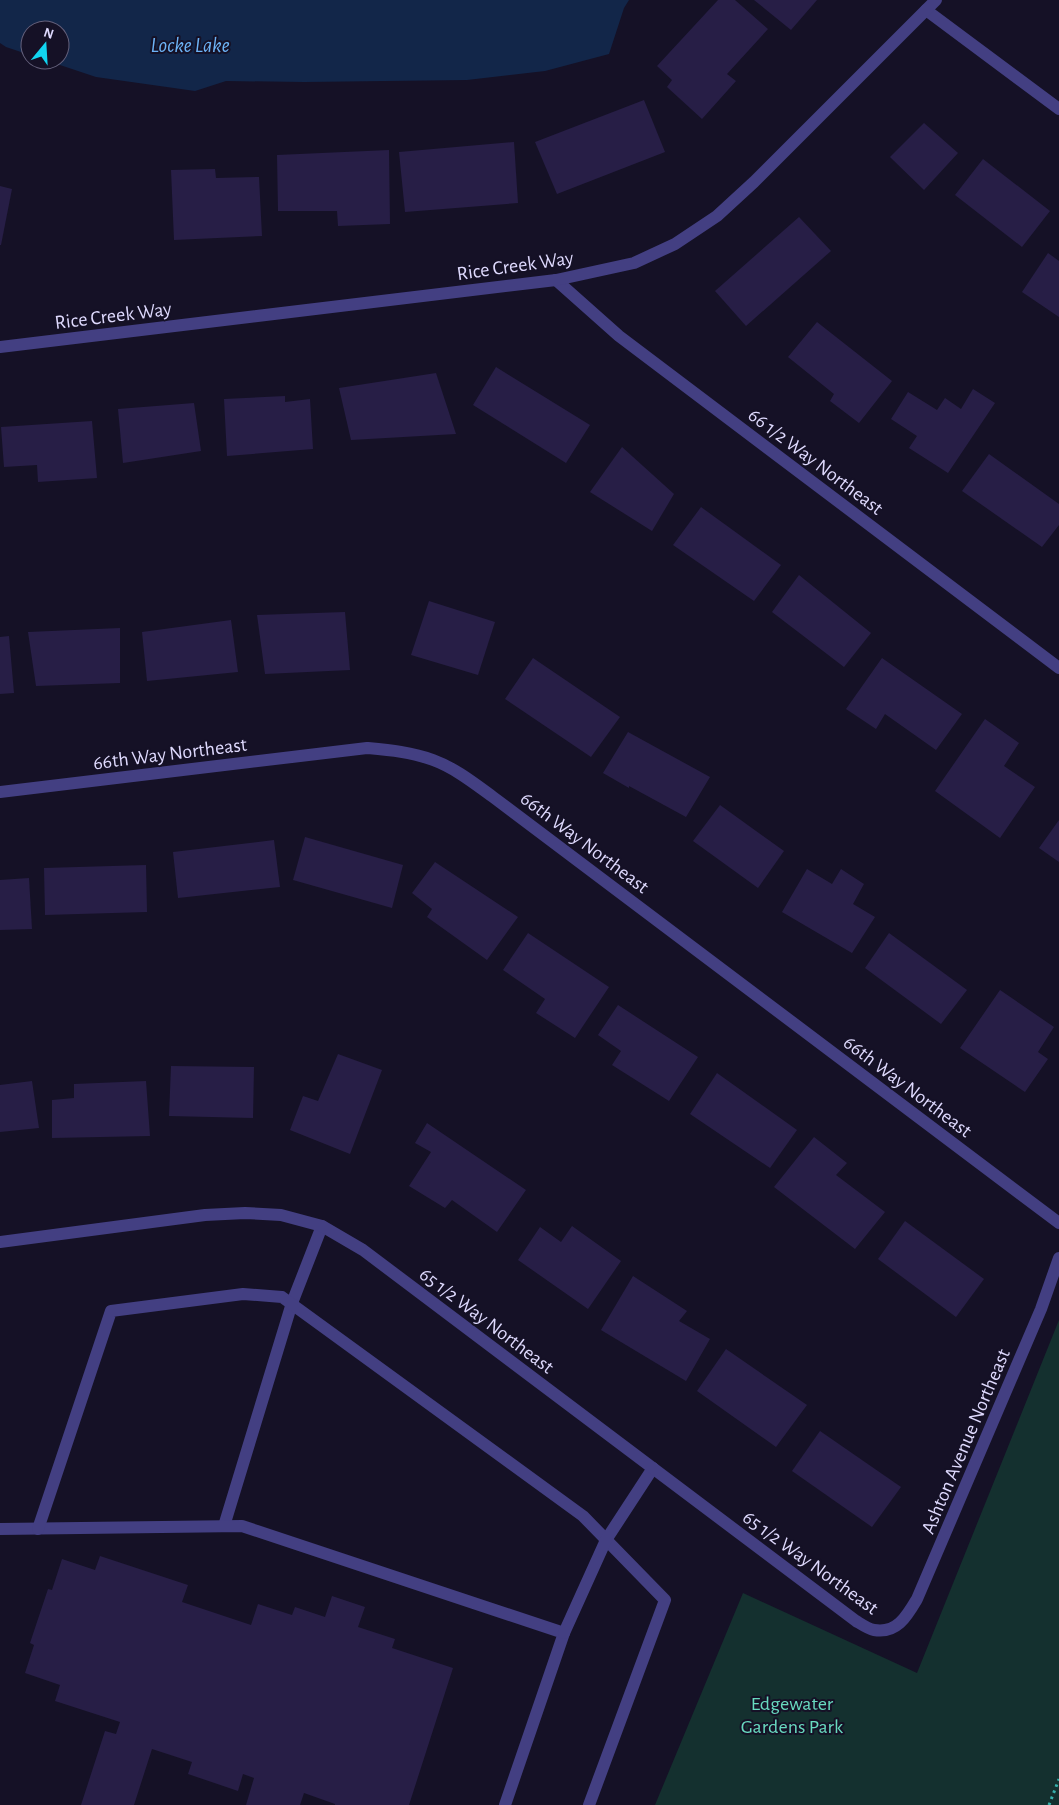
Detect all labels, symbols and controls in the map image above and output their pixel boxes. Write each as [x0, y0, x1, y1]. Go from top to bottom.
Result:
north arrow [20, 20, 70, 70]
text: N [42, 25, 56, 42]
water label: Locke Lake [150, 35, 230, 56]
street label: Rice Creek Way [455, 248, 575, 284]
street label: Rice Creek Way [53, 299, 173, 333]
street label: 66 1/2 Way Northeast [744, 405, 887, 519]
street label: 66th Way Northeast [92, 735, 249, 773]
street label: 66th Way Northeast [517, 788, 653, 898]
street label: 66th Way Northeast [840, 1032, 976, 1142]
street label: 65 1/2 Way Northeast [416, 1264, 558, 1378]
street label: Ashton Avenue Northeast [918, 1345, 1014, 1537]
street label: 65 1/2 Way Northeast [739, 1507, 882, 1619]
park label: Edgewater Gardens Park [741, 1694, 843, 1737]

